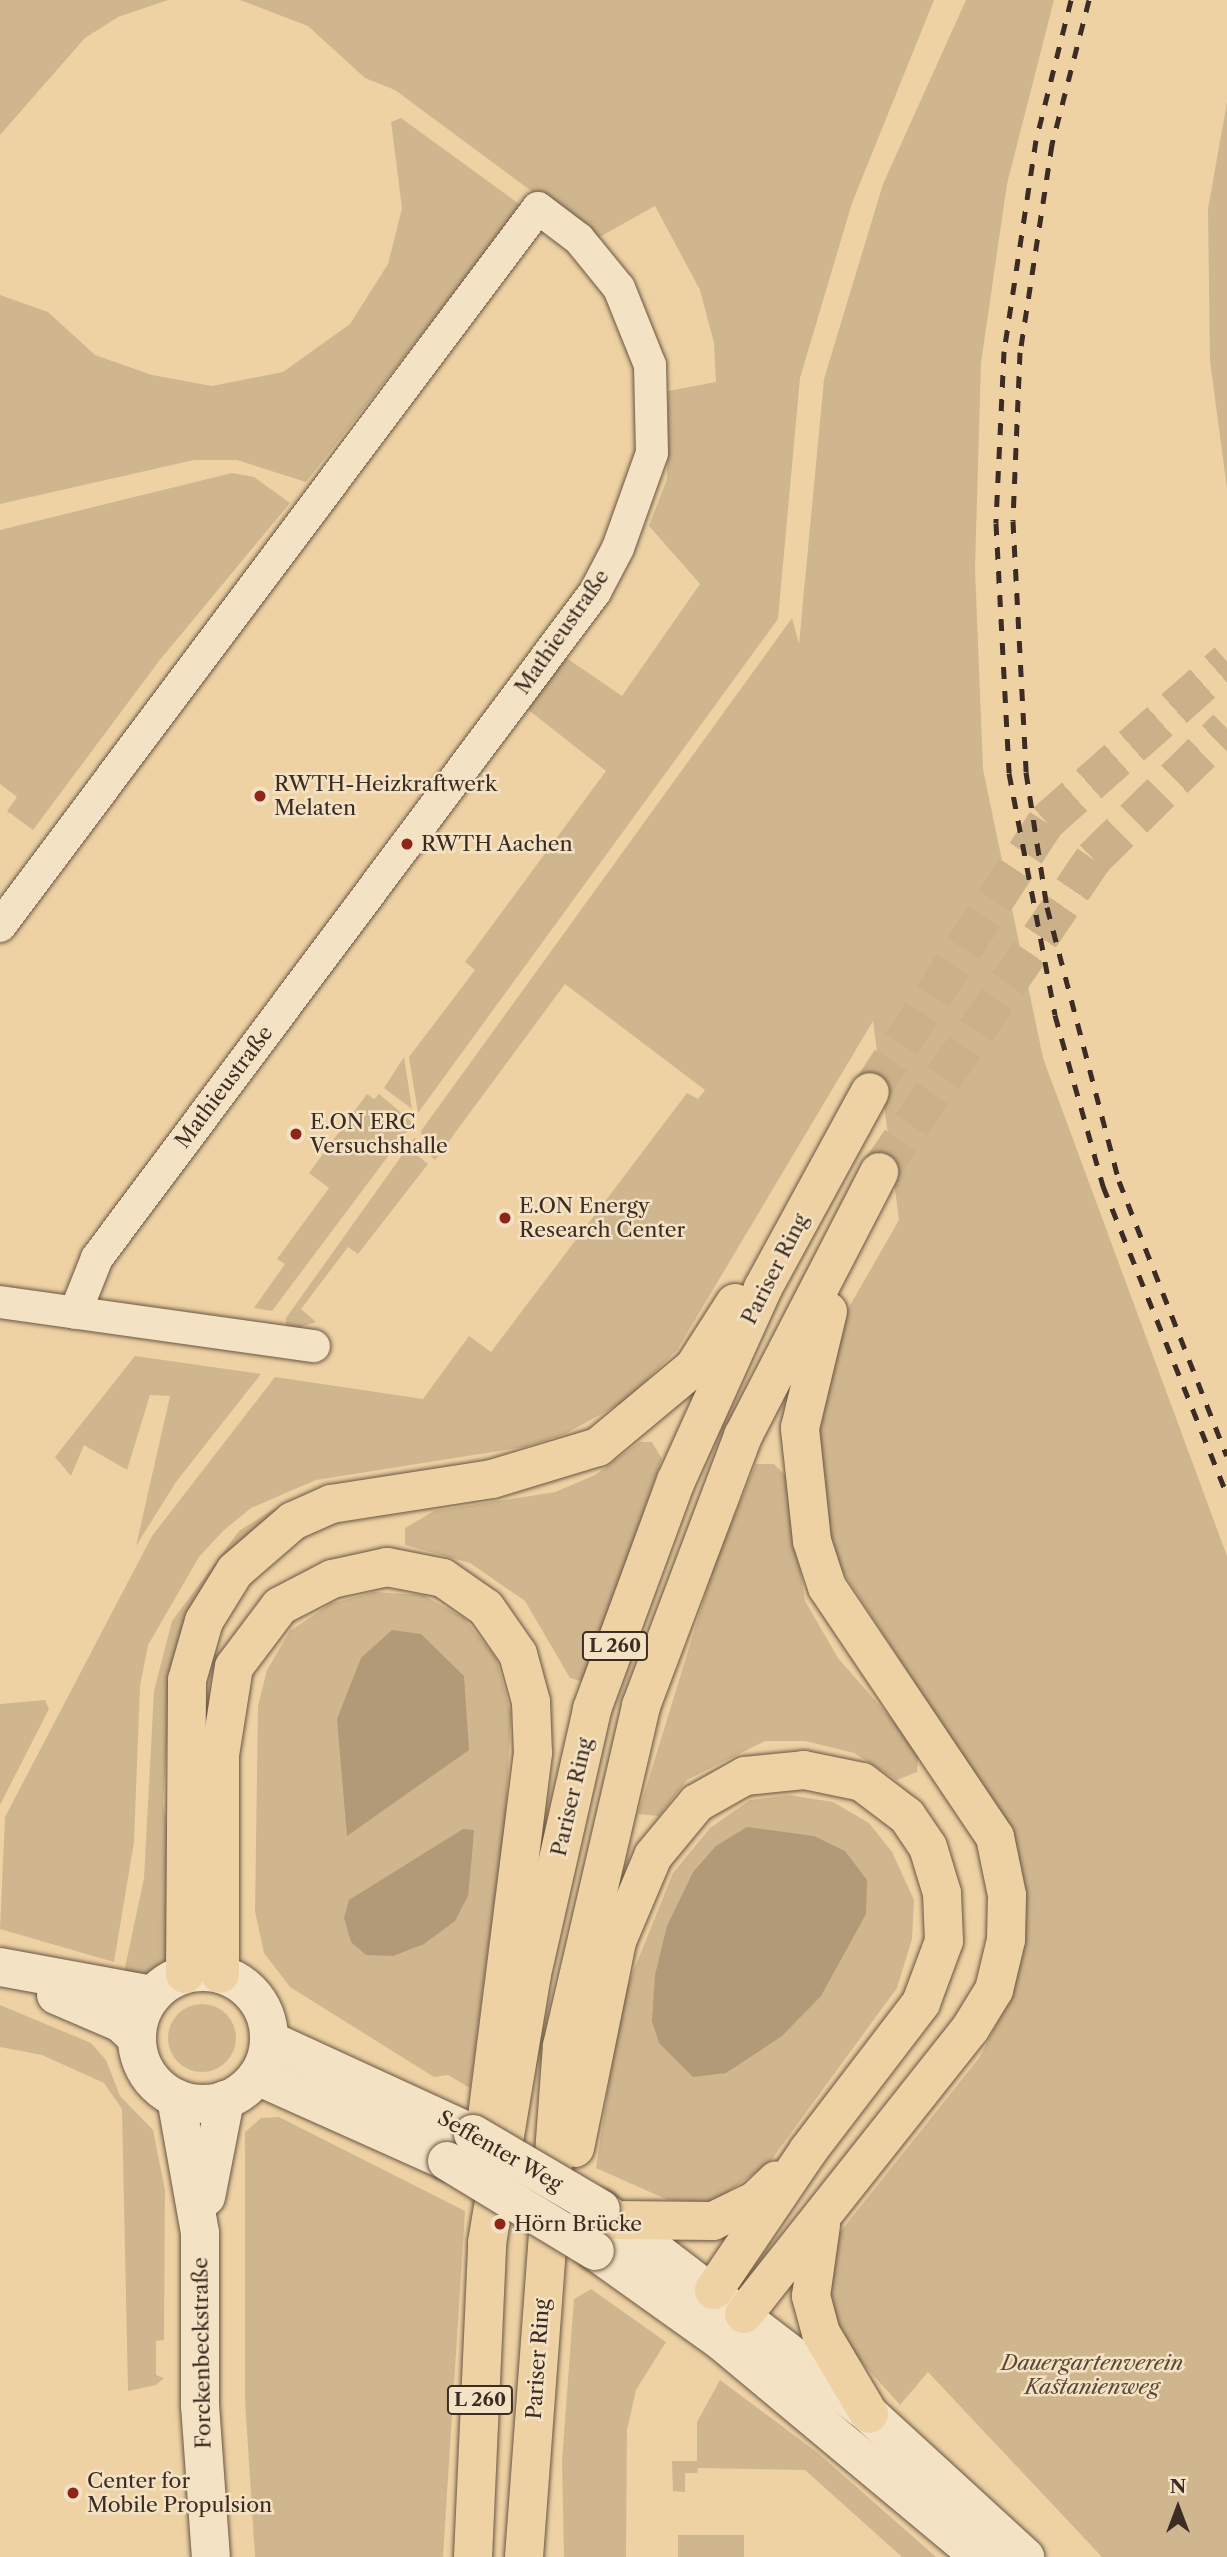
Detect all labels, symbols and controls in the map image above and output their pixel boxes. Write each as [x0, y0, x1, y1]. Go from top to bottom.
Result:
street label: Mathieustraße [510, 565, 614, 699]
place label: RWTH-Heizkraftwerk Melaten [274, 771, 497, 821]
marker: RWTH-Heizkraftwerk Melaten [252, 788, 268, 804]
place label: RWTH Aachen [421, 831, 574, 857]
marker: RWTH Aachen [399, 836, 415, 852]
street label: Mathieustraße [170, 1021, 278, 1153]
place label: E.ON ERC Versuchshalle [310, 1109, 448, 1159]
marker: E.ON ERC Versuchshalle [288, 1126, 304, 1142]
place label: E.ON Energy Research Center [519, 1193, 685, 1243]
street label: Pariser Ring [736, 1209, 814, 1329]
marker: E.ON Energy Research Center [497, 1210, 513, 1226]
road number: L 260 [580, 1630, 650, 1662]
street label: Pariser Ring [546, 1735, 598, 1859]
street label: Seffenter Weg [433, 2105, 567, 2197]
place label: Hörn Brücke [514, 2211, 642, 2237]
marker: Hörn Brücke [492, 2216, 508, 2232]
street label: Forckenbeckstraße [188, 2257, 216, 2449]
street label: Pariser Ring [521, 2298, 555, 2420]
park label: Dauergartenverein Kastanienweg [1001, 2350, 1183, 2400]
road number: L 260 [445, 2384, 515, 2416]
place label: Center for Mobile Propulsion [87, 2468, 272, 2518]
north arrow [1143, 2473, 1213, 2543]
text: N [1170, 2475, 1186, 2498]
marker: Center for Mobile Propulsion [65, 2485, 81, 2501]

